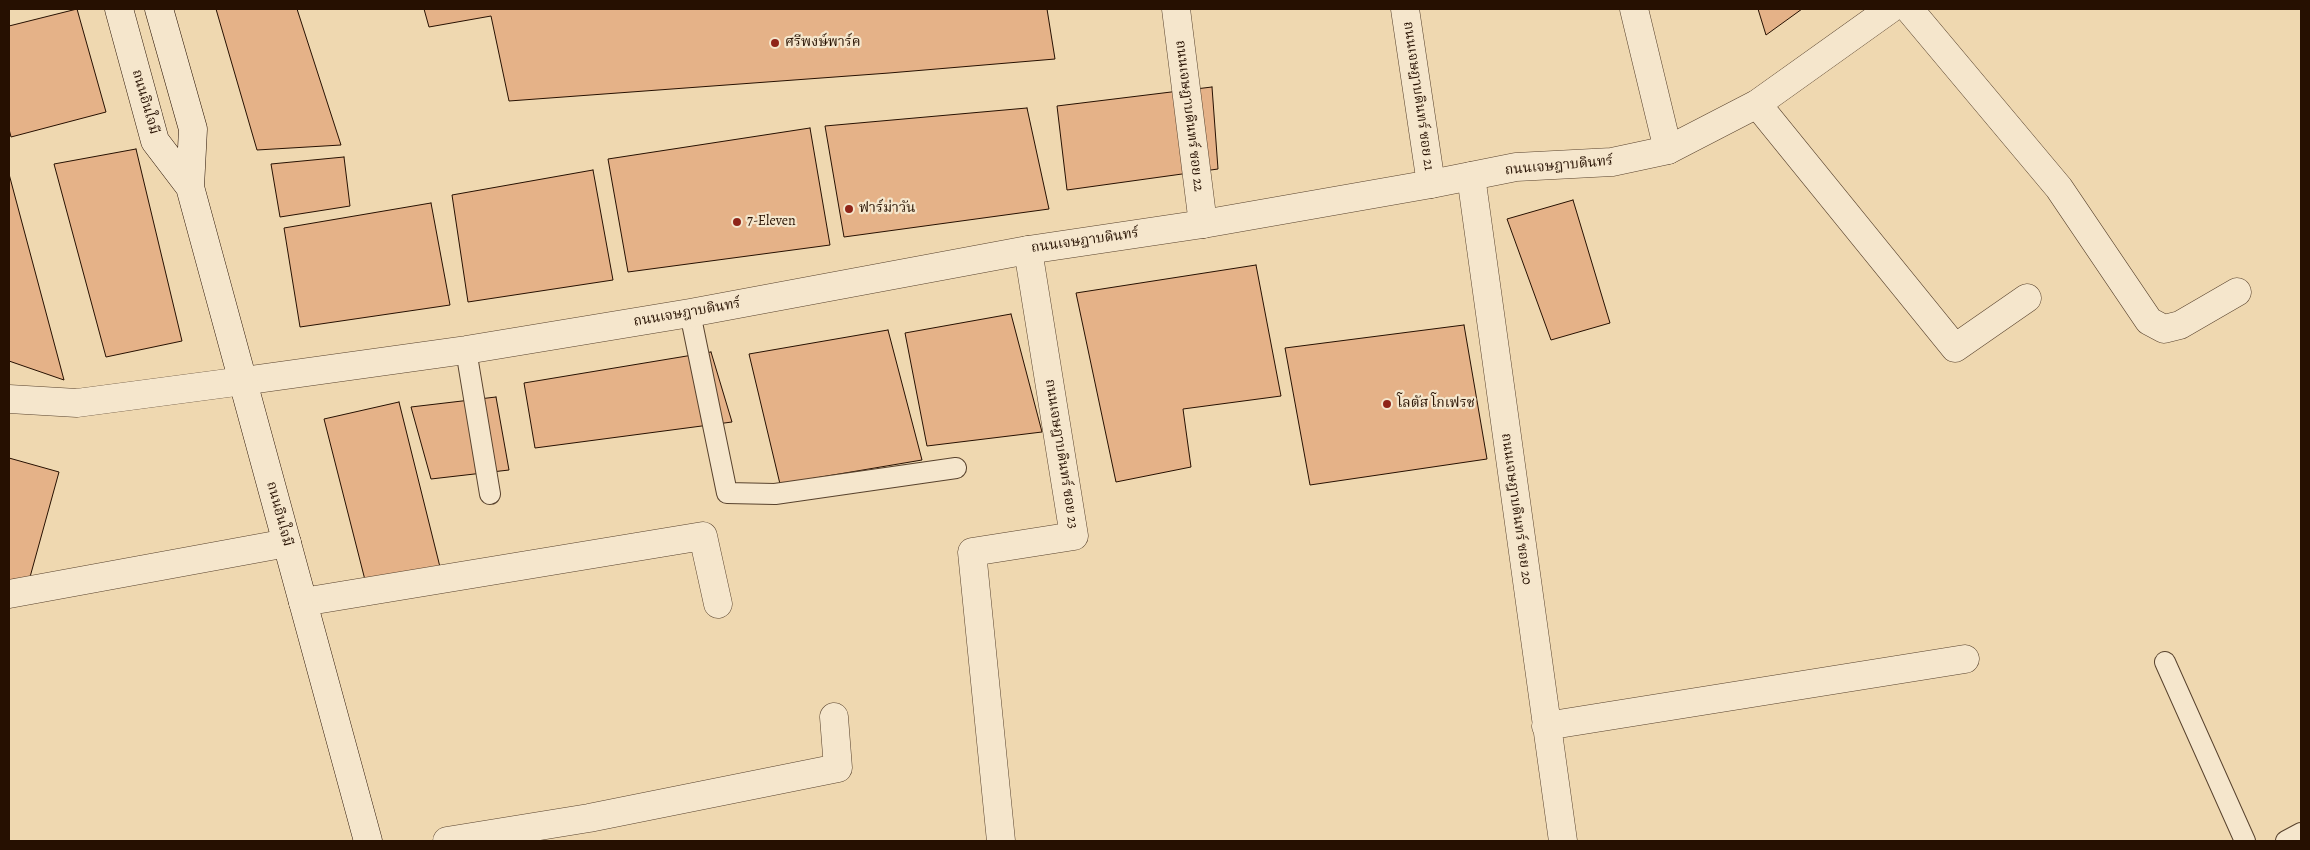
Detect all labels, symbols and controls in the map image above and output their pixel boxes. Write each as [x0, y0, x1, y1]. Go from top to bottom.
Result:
street label: ถนนเจษฎาบดินทร์ ซอย 21 [1399, 20, 1437, 172]
place label: ศรีพงษ์พาร์ค [785, 35, 861, 51]
marker: ศรีพงษ์พาร์ค [769, 37, 781, 49]
street label: ถนนเจษฎาบดินทร์ ซอย 22 [1171, 39, 1207, 193]
street label: ถนนอินใจมี [128, 68, 162, 136]
street label: ถนนเจษฎาบดินทร์ [1504, 153, 1614, 179]
place label: ฟาร์ม่าวัน [859, 201, 915, 217]
marker: ฟาร์ม่าวัน [843, 203, 855, 215]
place label: 7-Eleven [747, 214, 796, 230]
marker: 7-Eleven [731, 216, 743, 228]
street label: ถนนเจษฎาบดินทร์ [1030, 225, 1140, 257]
street label: ถนนเจษฎาบดินทร์ [632, 295, 742, 331]
street label: ถนนเจษฎาบดินทร์ ซอย 23 [1041, 378, 1081, 530]
place label: โลตัส โกเฟรช [1397, 396, 1475, 412]
marker: โลตัส โกเฟรช [1381, 398, 1393, 410]
street label: ถนนเจษฎาบดินทร์ ซอย 20 [1497, 432, 1535, 586]
street label: ถนนอินใจมี [262, 480, 296, 548]

